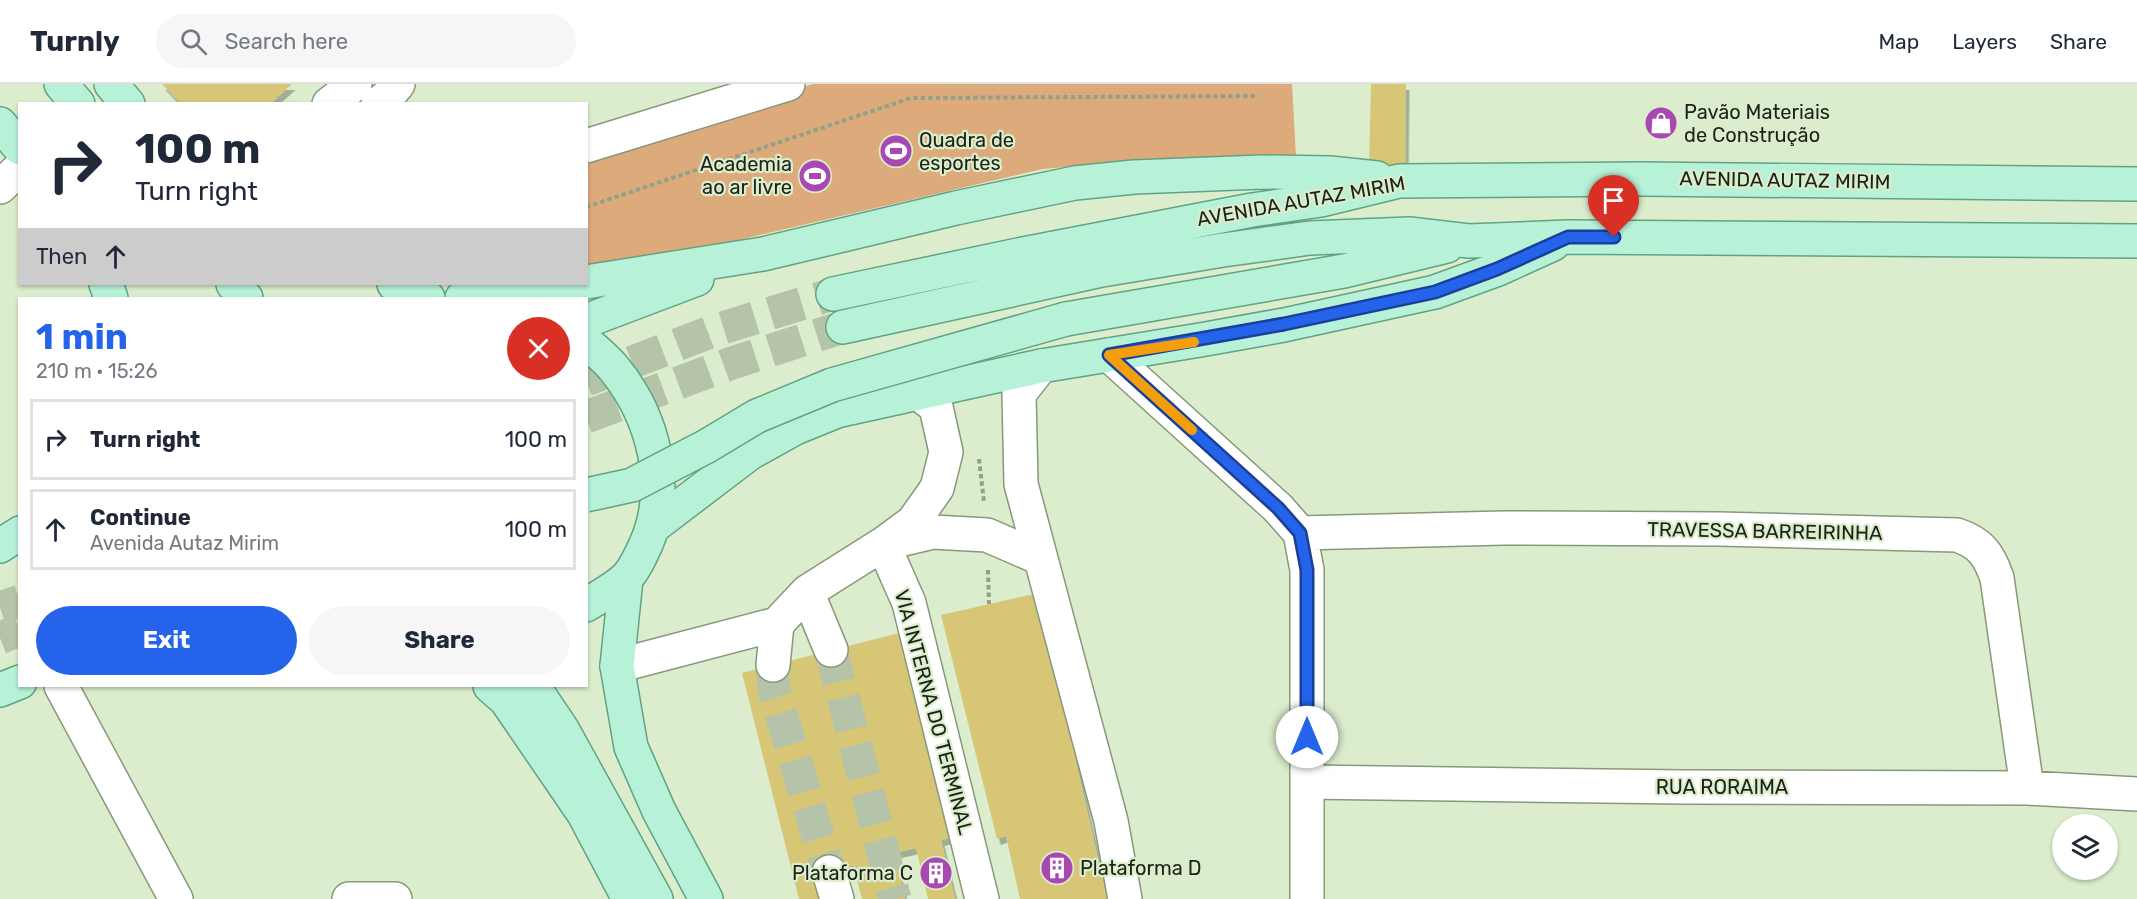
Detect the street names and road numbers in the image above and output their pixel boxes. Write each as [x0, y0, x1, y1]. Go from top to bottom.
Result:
street label: AVENIDA AUTAZ MIRIM [1679, 166, 1891, 194]
street label: AVENIDA AUTAZ MIRIM [1195, 171, 1407, 231]
street label: TRAVESSA BARREIRINHA [1647, 517, 1883, 545]
street label: VIA INTERNA DO TERMINAL [890, 587, 978, 837]
street label: RUA RORAIMA [1656, 775, 1788, 799]

